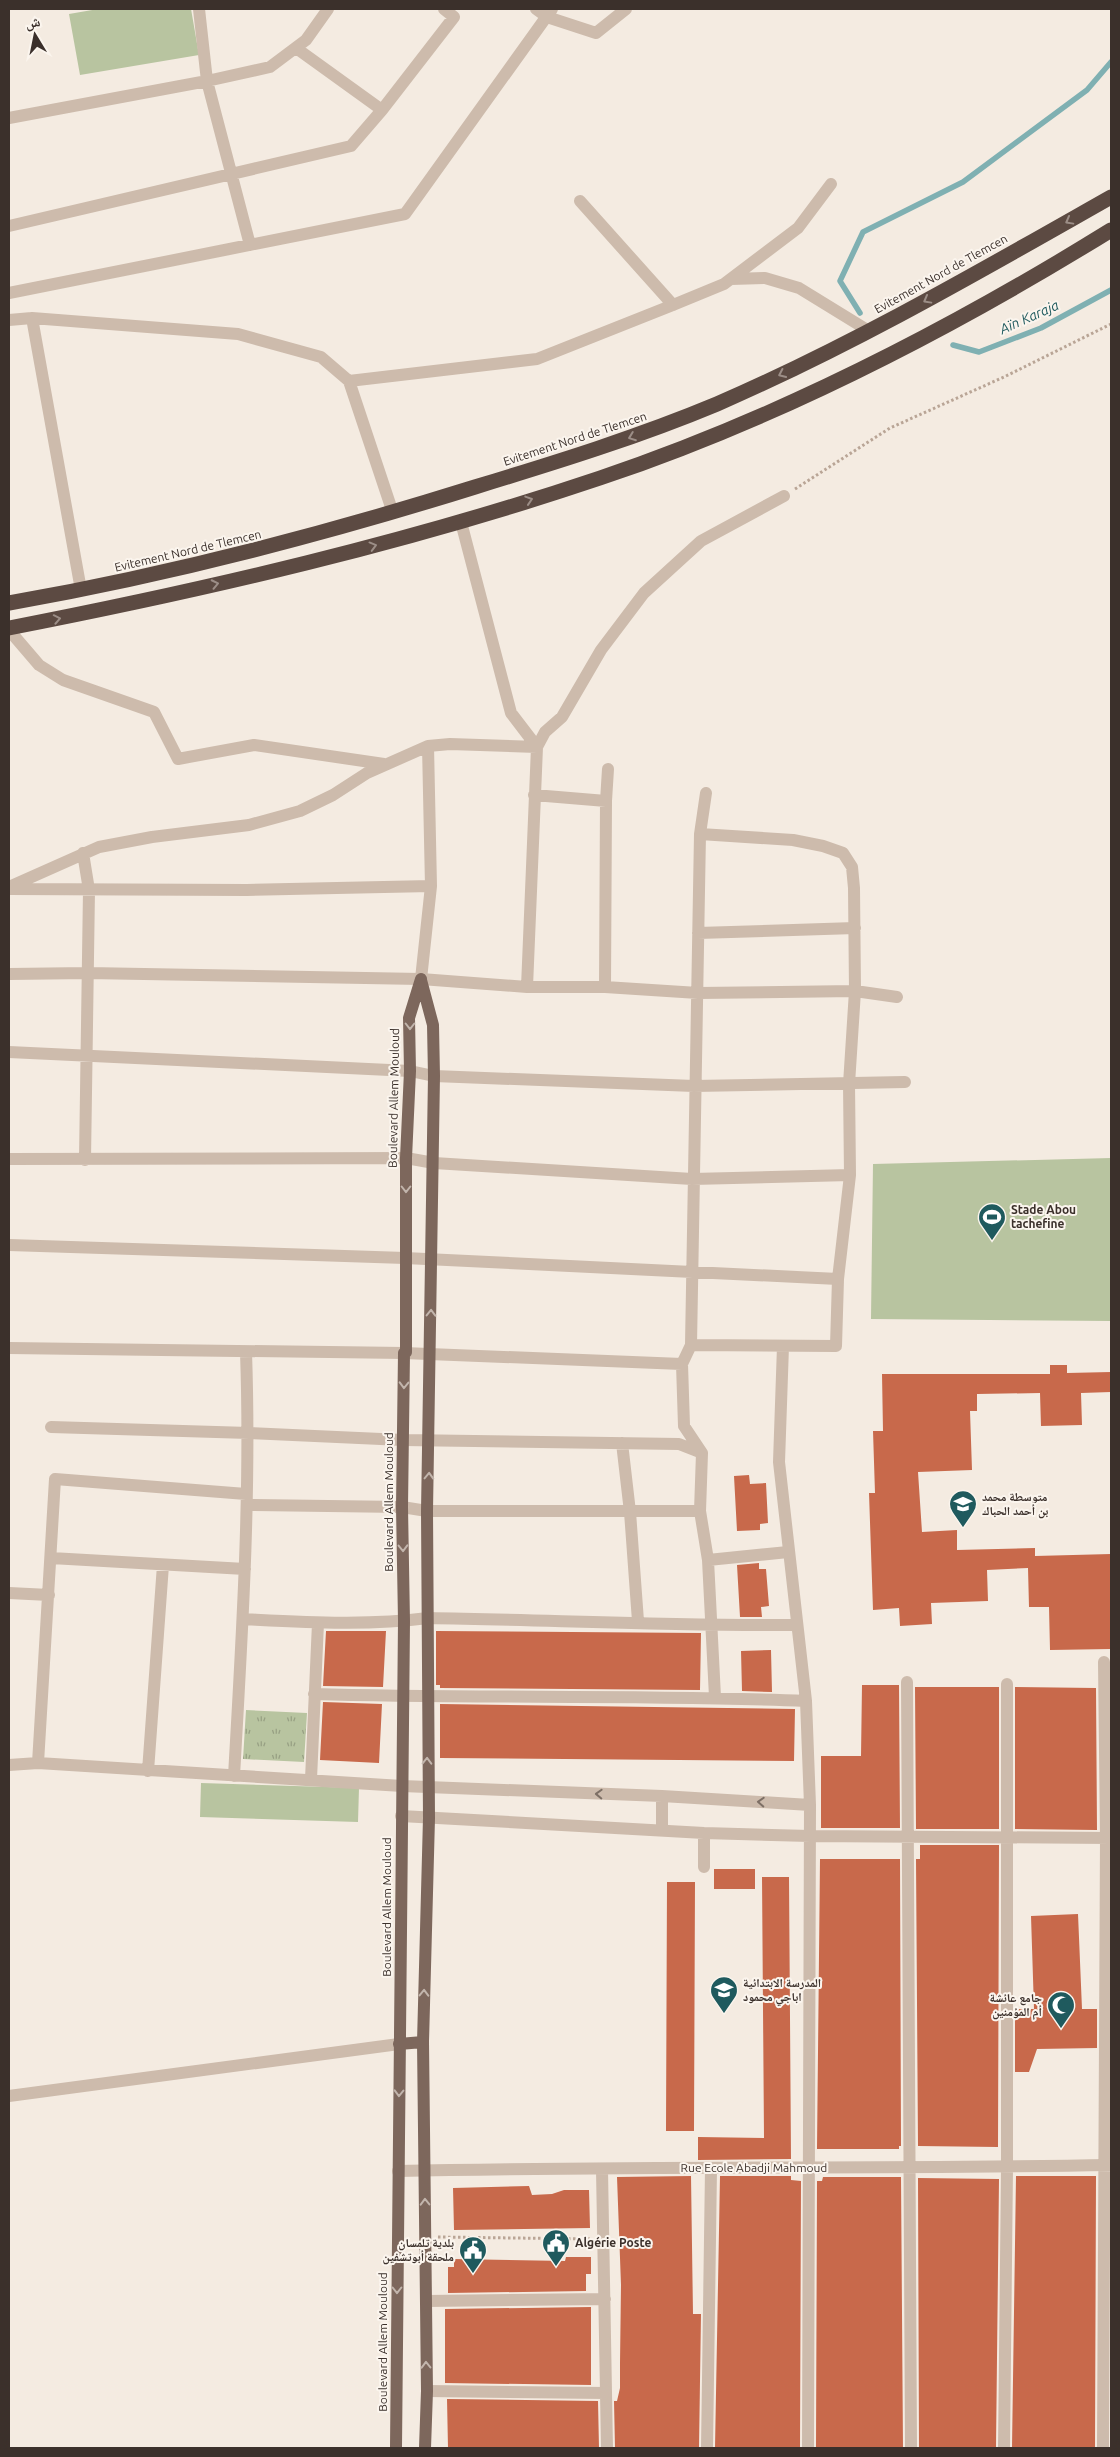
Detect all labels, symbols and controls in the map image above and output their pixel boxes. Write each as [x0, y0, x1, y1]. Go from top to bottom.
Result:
north arrow [10, 10, 60, 60]
text: ش [24, 13, 42, 32]
one-way arrow [1065, 215, 1074, 225]
street label: Evitement Nord de Tlemcen [872, 231, 1010, 316]
one-way arrow [923, 294, 932, 304]
water label: Aïn Karaja [996, 297, 1061, 338]
one-way arrow [778, 367, 787, 378]
street label: Evitement Nord de Tlemcen [501, 409, 648, 468]
one-way arrow [629, 431, 637, 441]
one-way arrow [525, 496, 533, 506]
street label: Evitement Nord de Tlemcen [113, 527, 262, 574]
one-way arrow [369, 542, 377, 552]
one-way arrow [211, 580, 220, 590]
one-way arrow [52, 614, 61, 624]
one-way arrow [405, 1023, 415, 1031]
street label: Boulevard Allem Mouloud [386, 1028, 401, 1168]
one-way arrow [401, 1185, 411, 1193]
sports icon: Stade Abou tachefine [977, 1202, 1007, 1241]
place label: Stade Abou tachefine [1011, 1203, 1076, 1230]
one-way arrow [426, 1309, 436, 1317]
one-way arrow [399, 1382, 409, 1389]
street label: Boulevard Allem Mouloud [382, 1432, 395, 1572]
one-way arrow [423, 1472, 434, 1480]
school or university icon: متوسطة محمد بن أحمد الحباك [948, 1489, 978, 1528]
place label: متوسطة محمد بن أحمد الحباك [982, 1490, 1048, 1519]
one-way arrow [398, 1544, 408, 1552]
one-way arrow [422, 1757, 432, 1764]
one-way arrow [594, 1789, 602, 1799]
one-way arrow [757, 1797, 765, 1808]
street label: Boulevard Allem Mouloud [380, 1837, 393, 1977]
school or university icon: المدرسة الابتدائية اباجي محمود [709, 1975, 739, 2014]
place label: المدرسة الابتدائية اباجي محمود [743, 1976, 821, 2007]
one-way arrow [419, 1989, 430, 1997]
mosque icon: جامع عائشة أم المؤمنين [1046, 1990, 1076, 2029]
place label: جامع عائشة أم المؤمنين [990, 1991, 1042, 2020]
one-way arrow [394, 2089, 404, 2097]
street label: Rue Ecole Abadji Mahmoud [681, 2161, 827, 2174]
one-way arrow [419, 2198, 430, 2206]
public building icon: Algérie Poste [541, 2228, 571, 2267]
public building icon: بلدية تلمسان ملحقة أبوتشفين [458, 2235, 488, 2274]
place label: بلدية تلمسان ملحقة أبوتشفين [383, 2236, 454, 2265]
place label: Algérie Poste [575, 2236, 651, 2249]
street label: Boulevard Allem Mouloud [376, 2272, 389, 2412]
one-way arrow [392, 2286, 402, 2294]
one-way arrow [421, 2360, 431, 2368]

